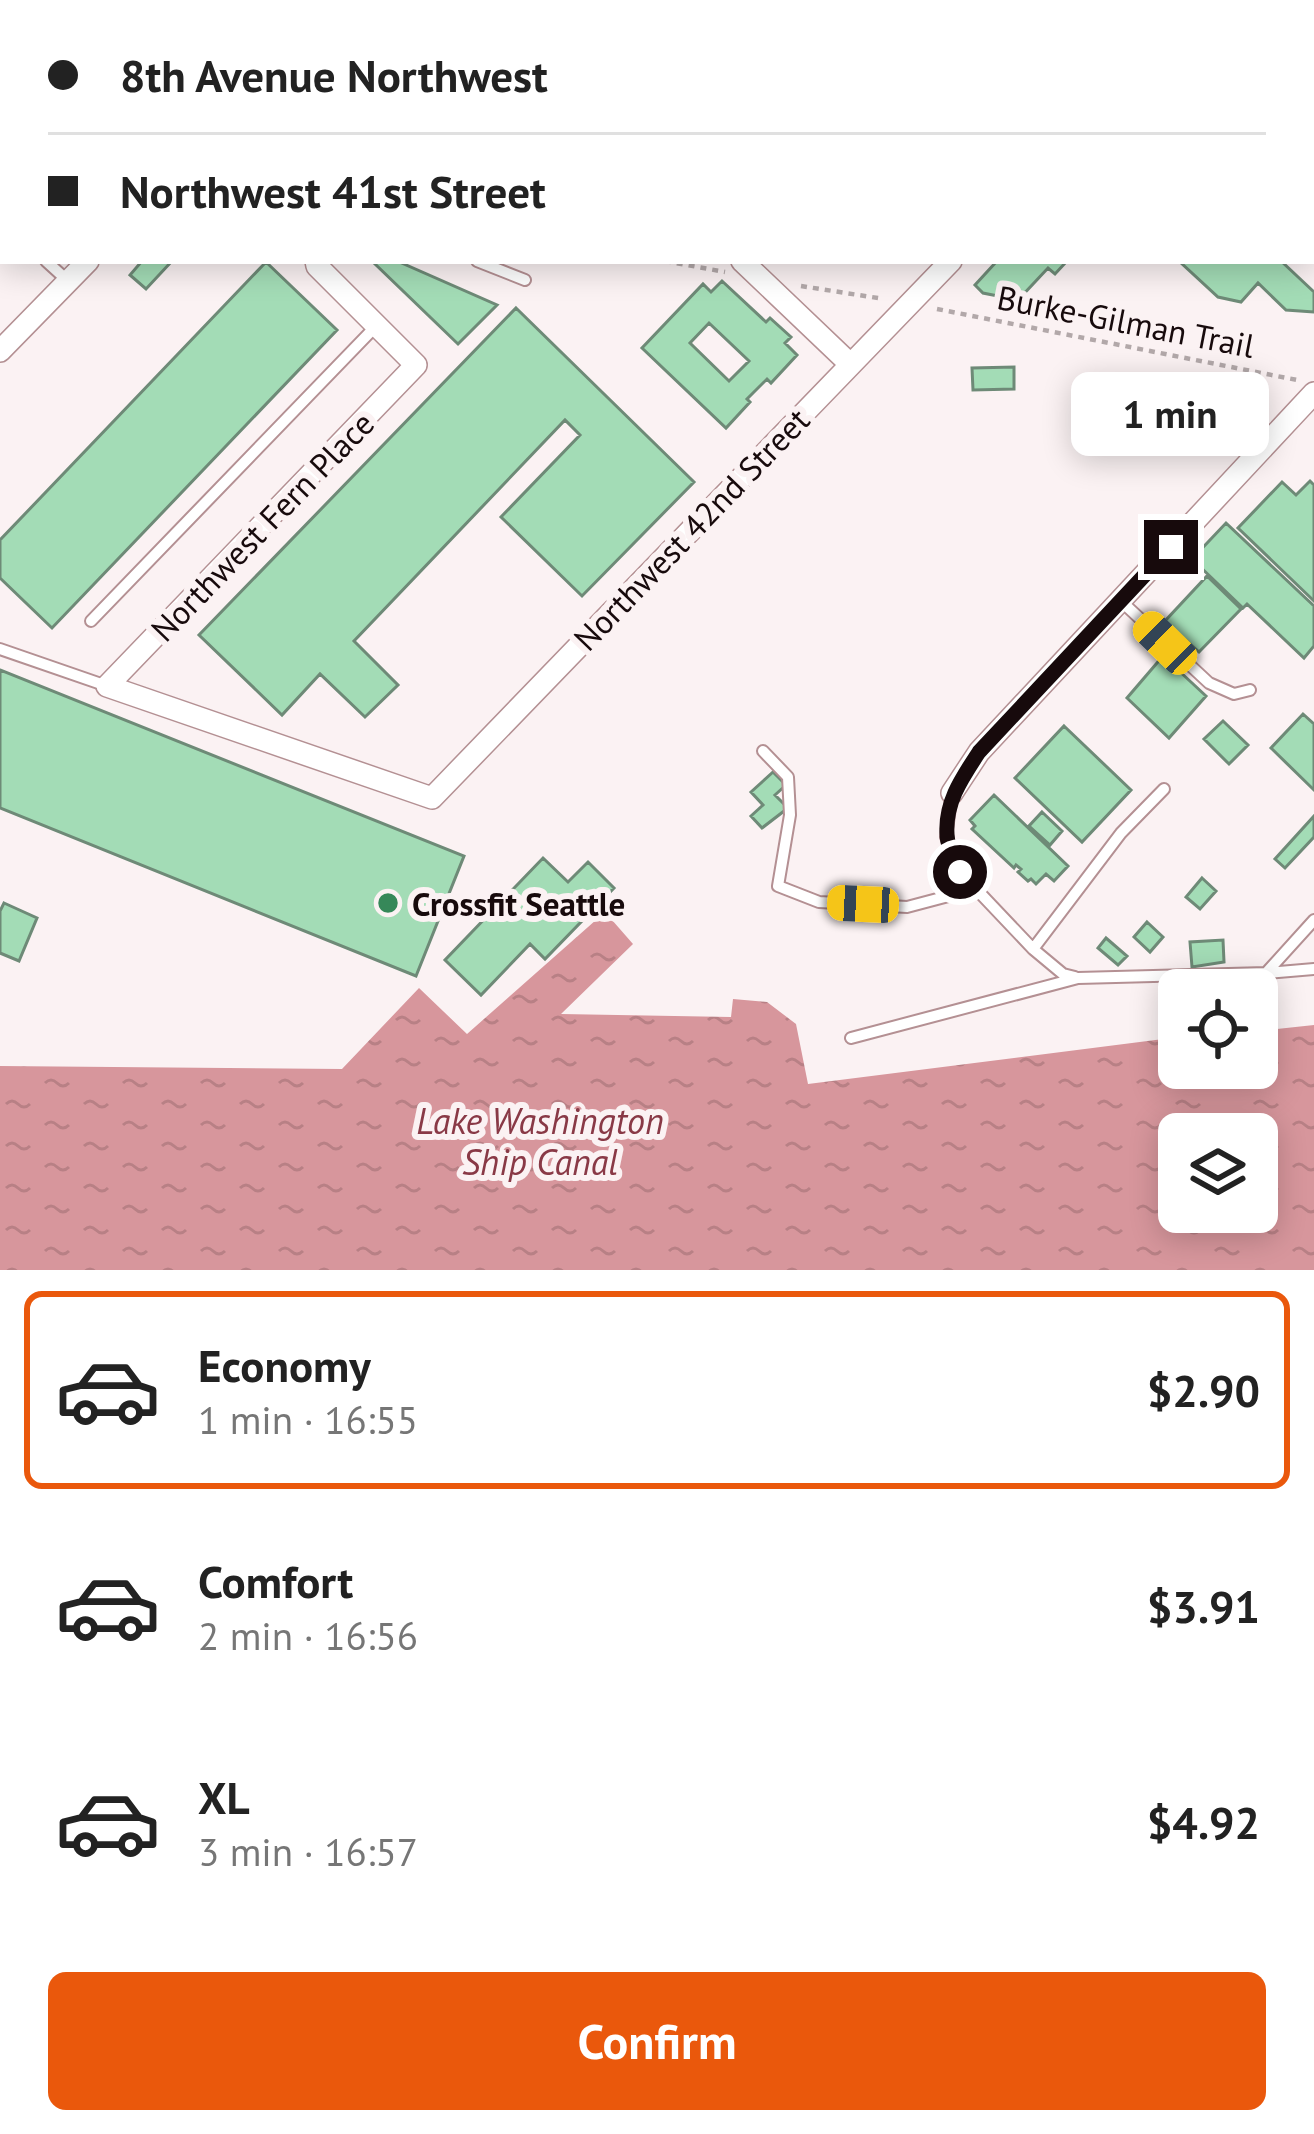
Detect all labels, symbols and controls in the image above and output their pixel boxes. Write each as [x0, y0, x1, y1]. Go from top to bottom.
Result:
text: 8th Avenue Northwest [120, 46, 548, 104]
text: Northwest 41st Street [120, 162, 546, 220]
street label: Burke-Gilman Trail [994, 275, 1259, 367]
callout: 1 min [1072, 373, 1270, 457]
text: 1 min [1122, 388, 1218, 439]
street label: Northwest 42nd Street [564, 399, 818, 659]
street label: Northwest Fern Place [141, 402, 383, 650]
route end [1144, 520, 1198, 574]
car [1127, 605, 1203, 681]
route start [933, 845, 987, 899]
place label: Crossfit Seattle [412, 882, 625, 925]
car [826, 884, 900, 924]
marker: Crossfit Seattle [375, 890, 401, 916]
map controls [1158, 969, 1278, 1233]
button: locate [1158, 969, 1278, 1089]
water label: Lake Washington Ship Canal [416, 1097, 664, 1185]
button: layers [1158, 1113, 1278, 1233]
icon: car [54, 1336, 162, 1444]
text: Economy [198, 1336, 371, 1394]
text: $2.90 [1147, 1361, 1260, 1419]
text: 1 min · 16:55 [198, 1394, 418, 1445]
icon: car [54, 1552, 162, 1660]
text: Comfort [198, 1552, 353, 1610]
text: $3.91 [1147, 1577, 1260, 1635]
text: 2 min · 16:56 [198, 1610, 418, 1661]
icon: car [54, 1768, 162, 1876]
text: XL [198, 1768, 250, 1826]
text: $4.92 [1147, 1793, 1260, 1851]
text: 3 min · 16:57 [198, 1826, 418, 1877]
button: Confirm [48, 1972, 1266, 2110]

